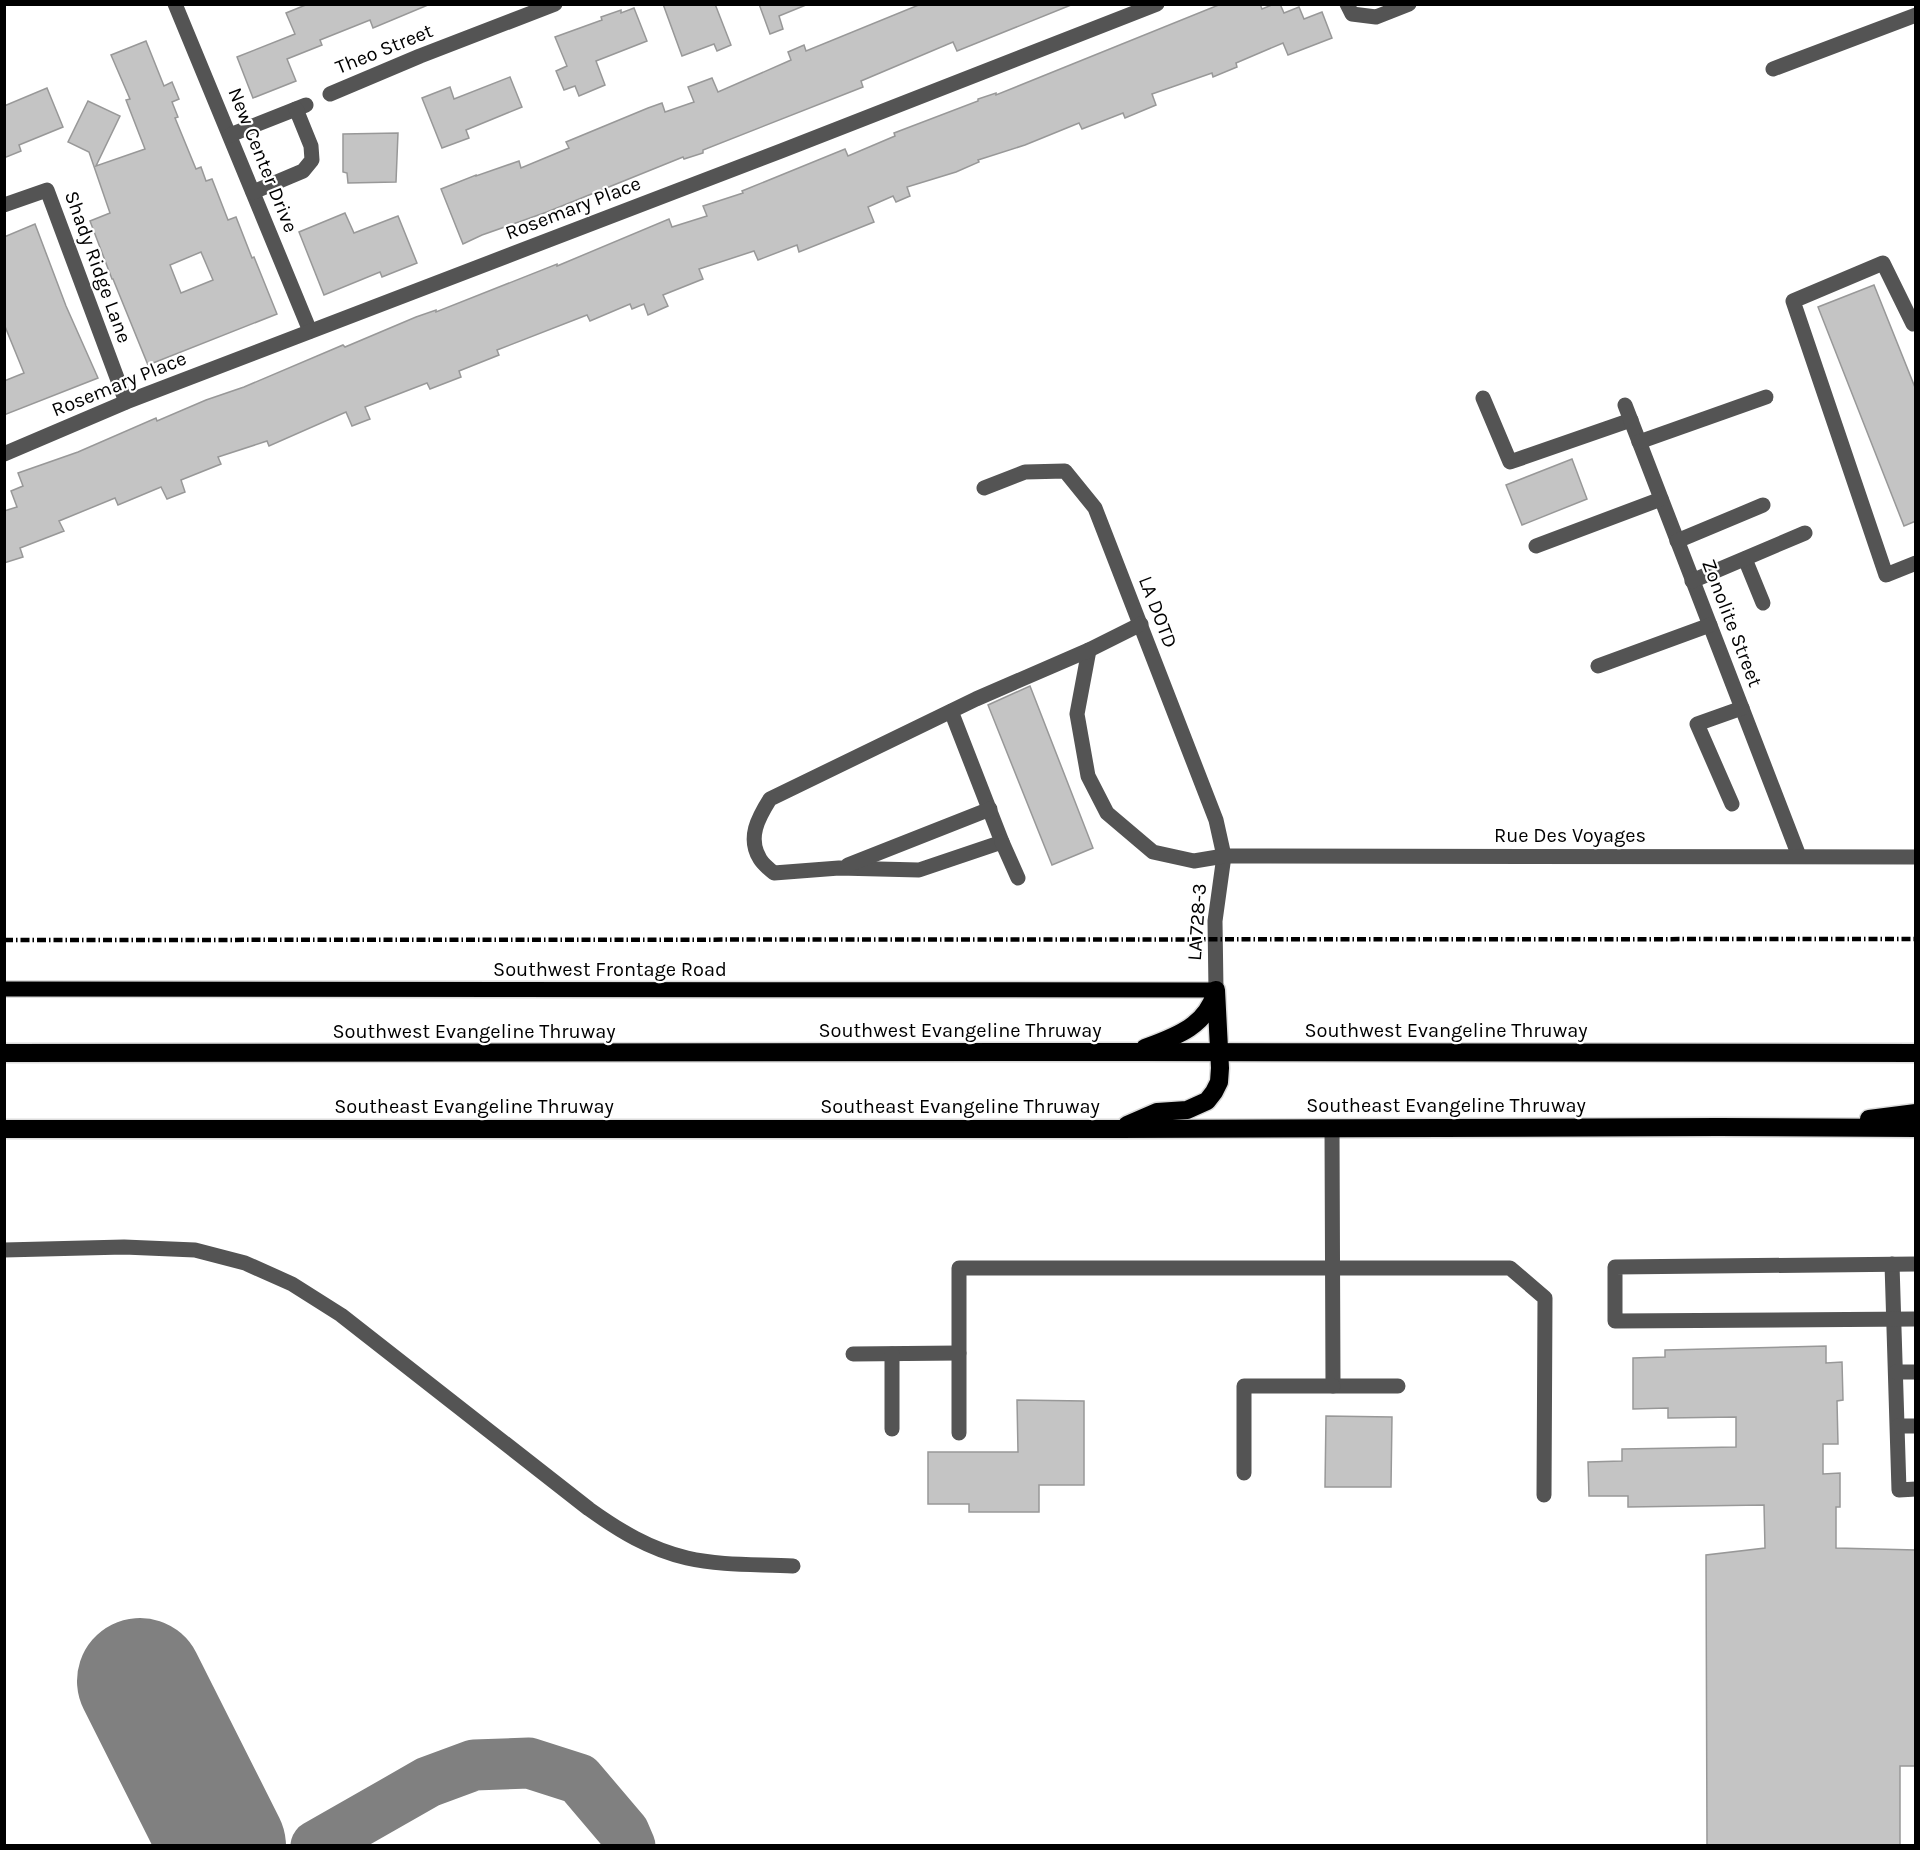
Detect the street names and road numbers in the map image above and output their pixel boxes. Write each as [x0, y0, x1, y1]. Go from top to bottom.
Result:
street label: Theo Street [332, 19, 436, 79]
street label: New Center Drive [223, 84, 303, 236]
street label: Rosemary Place [502, 172, 644, 244]
street label: Shady Ridge Lane [60, 188, 136, 346]
street label: Rosemary Place [48, 347, 190, 421]
street label: Zonolite Street [1697, 556, 1767, 690]
street label: LA DOTD [1134, 573, 1182, 651]
street label: Rue Des Voyages [1494, 824, 1646, 847]
street label: LA 728-3 [1183, 882, 1211, 962]
street label: Southwest Frontage Road [493, 958, 727, 981]
street label: Southwest Evangeline Thruway [818, 1019, 1102, 1042]
street label: Southwest Evangeline Thruway [1304, 1019, 1588, 1042]
street label: Southwest Evangeline Thruway [332, 1020, 616, 1043]
street label: Southeast Evangeline Thruway [1306, 1094, 1586, 1117]
street label: Southeast Evangeline Thruway [334, 1095, 614, 1118]
street label: Southeast Evangeline Thruway [820, 1095, 1100, 1118]

